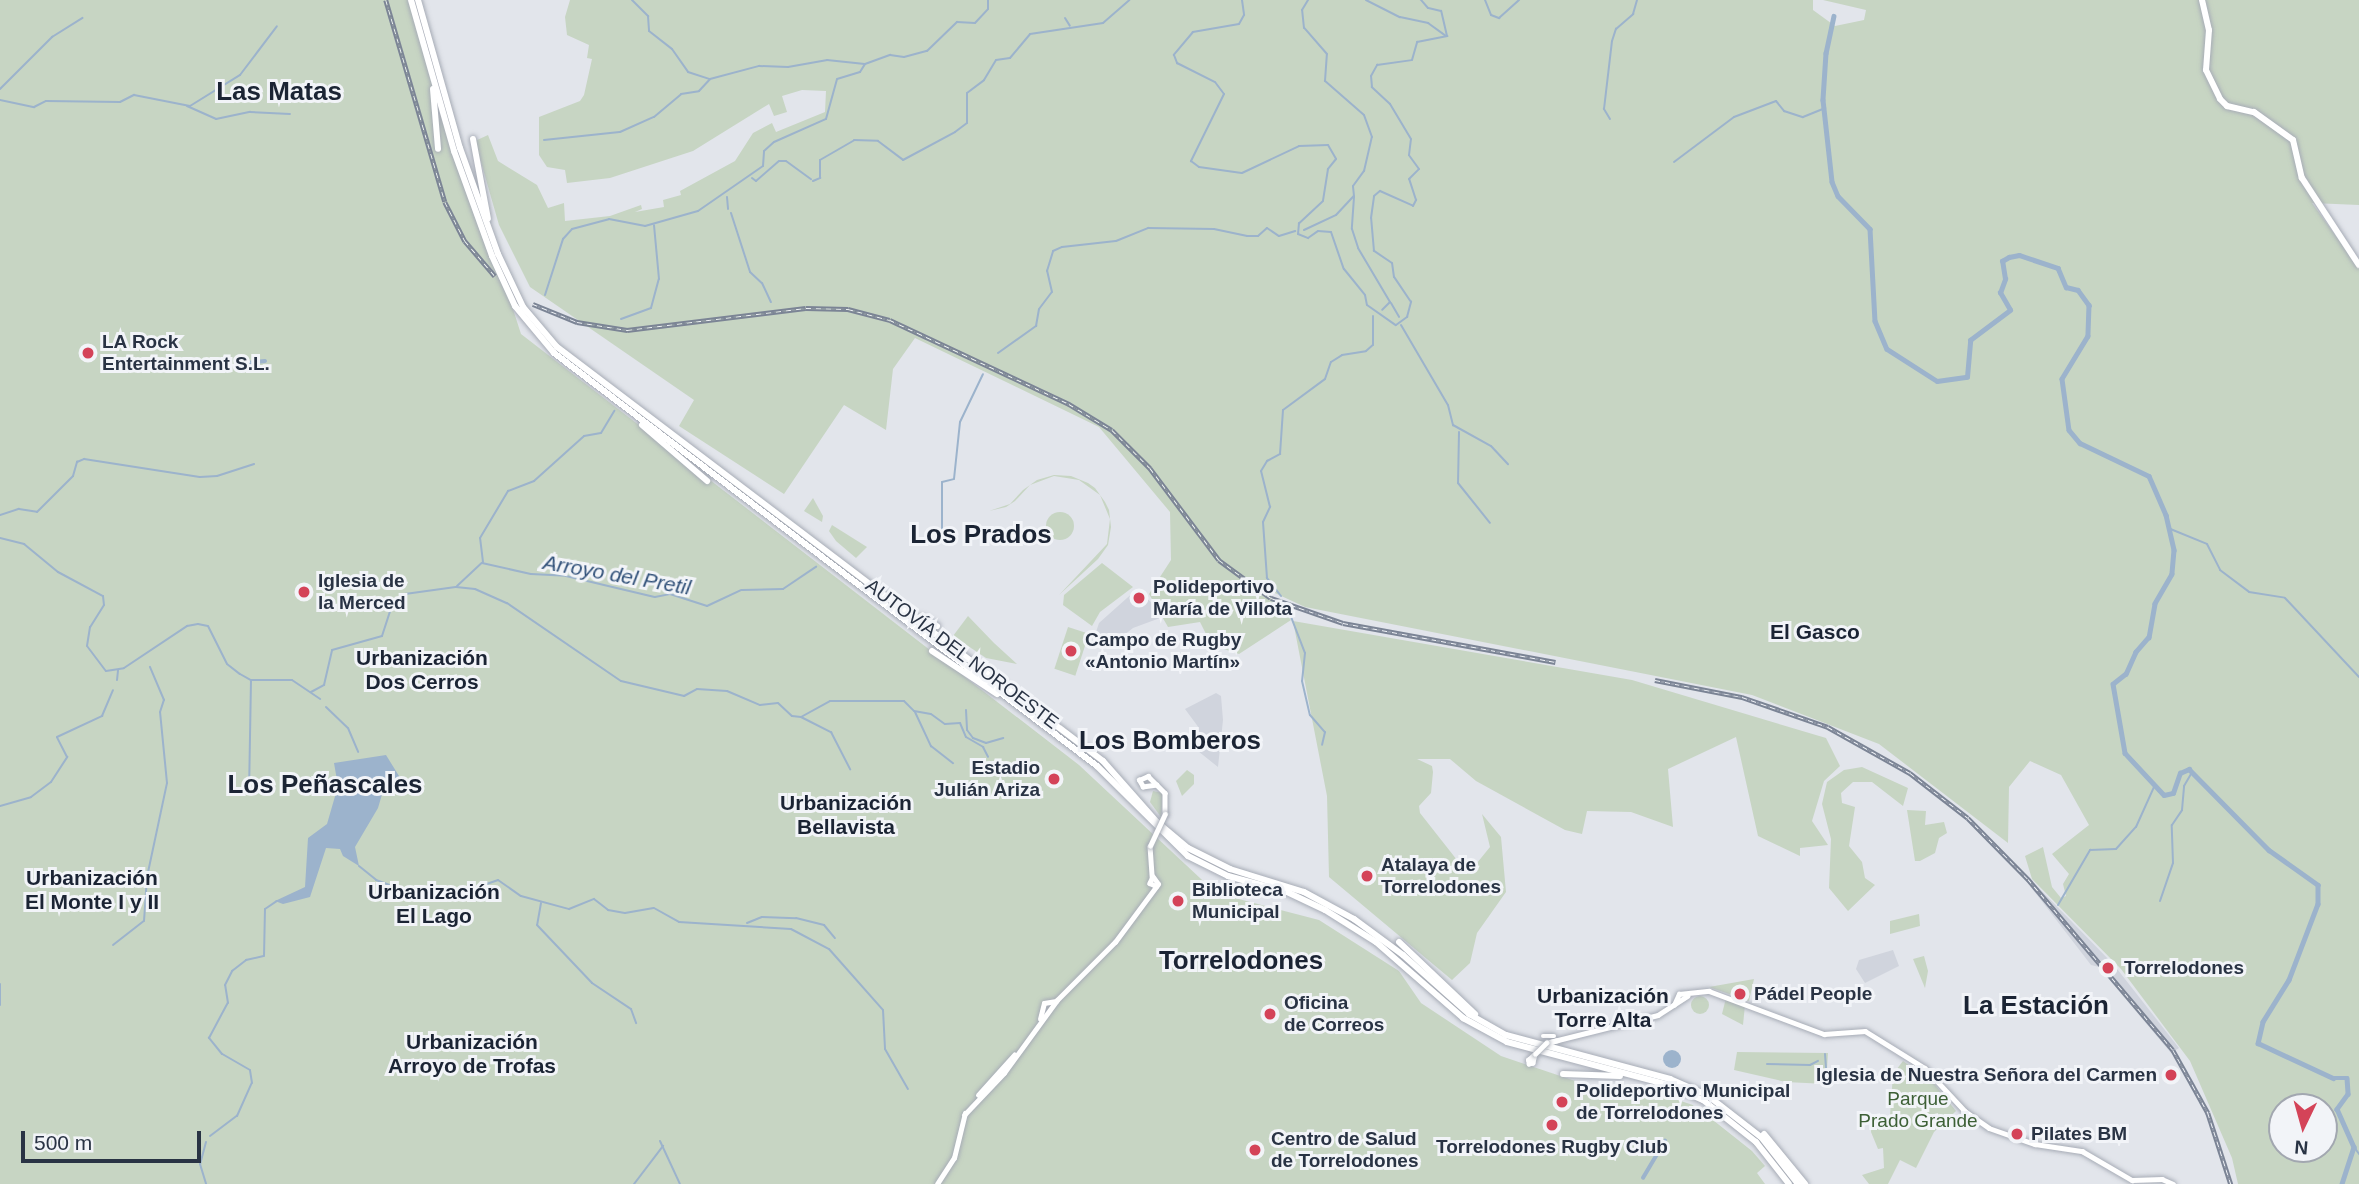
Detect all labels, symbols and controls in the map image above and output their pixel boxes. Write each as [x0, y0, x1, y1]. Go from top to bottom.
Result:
district label: Las Matas [216, 76, 342, 108]
place label: LA Rock Entertainment S.L. [102, 331, 270, 375]
marker: LA Rock Entertainment S.L. [80, 345, 96, 361]
district label: Los Prados [910, 519, 1052, 551]
water label: Arroyo del Pretil [541, 550, 693, 600]
place label: Iglesia de la Merced [318, 570, 406, 614]
street label: AUTOVÍA DEL NOROESTE [860, 574, 1064, 734]
place label: Polideportivo María de Villota [1153, 576, 1292, 620]
marker: Iglesia de la Merced [296, 584, 312, 600]
marker: Polideportivo María de Villota [1131, 590, 1147, 606]
district label: El Gasco [1770, 619, 1860, 645]
place label: Campo de Rugby «Antonio Martín» [1085, 629, 1241, 673]
marker: Campo de Rugby «Antonio Martín» [1063, 643, 1079, 659]
district label: Urbanización Dos Cerros [356, 645, 488, 695]
district label: Los Bomberos [1079, 725, 1261, 757]
place label: Estadio Julián Ariza [933, 757, 1040, 801]
district label: Los Peñascales [227, 769, 423, 801]
marker: Estadio Julián Ariza [1046, 771, 1062, 787]
district label: Urbanización Bellavista [780, 790, 912, 840]
place label: Atalaya de Torrelodones [1381, 854, 1501, 898]
district label: Urbanización El Monte I y II [25, 865, 159, 915]
marker: Atalaya de Torrelodones [1359, 868, 1375, 884]
district label: Urbanización El Lago [368, 879, 500, 929]
place label: Biblioteca Municipal [1192, 879, 1283, 923]
marker: Biblioteca Municipal [1170, 893, 1186, 909]
district label: Torrelodones [1159, 945, 1323, 977]
place label: Torrelodones [2124, 957, 2244, 979]
marker: Torrelodones [2098, 958, 2118, 978]
district label: Urbanización Torre Alta [1537, 983, 1669, 1033]
place label: Pádel People [1754, 983, 1872, 1005]
marker: Pádel People [1732, 986, 1748, 1002]
district label: La Estación [1963, 990, 2109, 1022]
place label: Oficina de Correos [1284, 992, 1384, 1036]
marker: Oficina de Correos [1262, 1006, 1278, 1022]
district label: Urbanización Arroyo de Trofas [388, 1029, 556, 1079]
place label: Iglesia de Nuestra Señora del Carmen [1816, 1064, 2157, 1086]
marker: Iglesia de Nuestra Señora del Carmen [2163, 1067, 2179, 1083]
place label: Polideportivo Municipal de Torrelodones [1576, 1080, 1790, 1124]
park label: Parque Prado Grande [1858, 1088, 1978, 1132]
north arrow [2268, 1093, 2338, 1163]
marker: Polideportivo Municipal de Torrelodones [1554, 1094, 1570, 1110]
marker: Torrelodones Rugby Club [1544, 1117, 1560, 1133]
scale bar [24, 1118, 205, 1162]
place label: Pilates BM [2031, 1123, 2127, 1145]
marker: Pilates BM [2009, 1126, 2025, 1142]
place label: Centro de Salud de Torrelodones [1271, 1128, 1418, 1172]
text: 500 m [34, 1131, 92, 1154]
place label: Torrelodones Rugby Club [1436, 1136, 1668, 1158]
text: N [2294, 1136, 2309, 1158]
marker: Centro de Salud de Torrelodones [1245, 1140, 1265, 1160]

